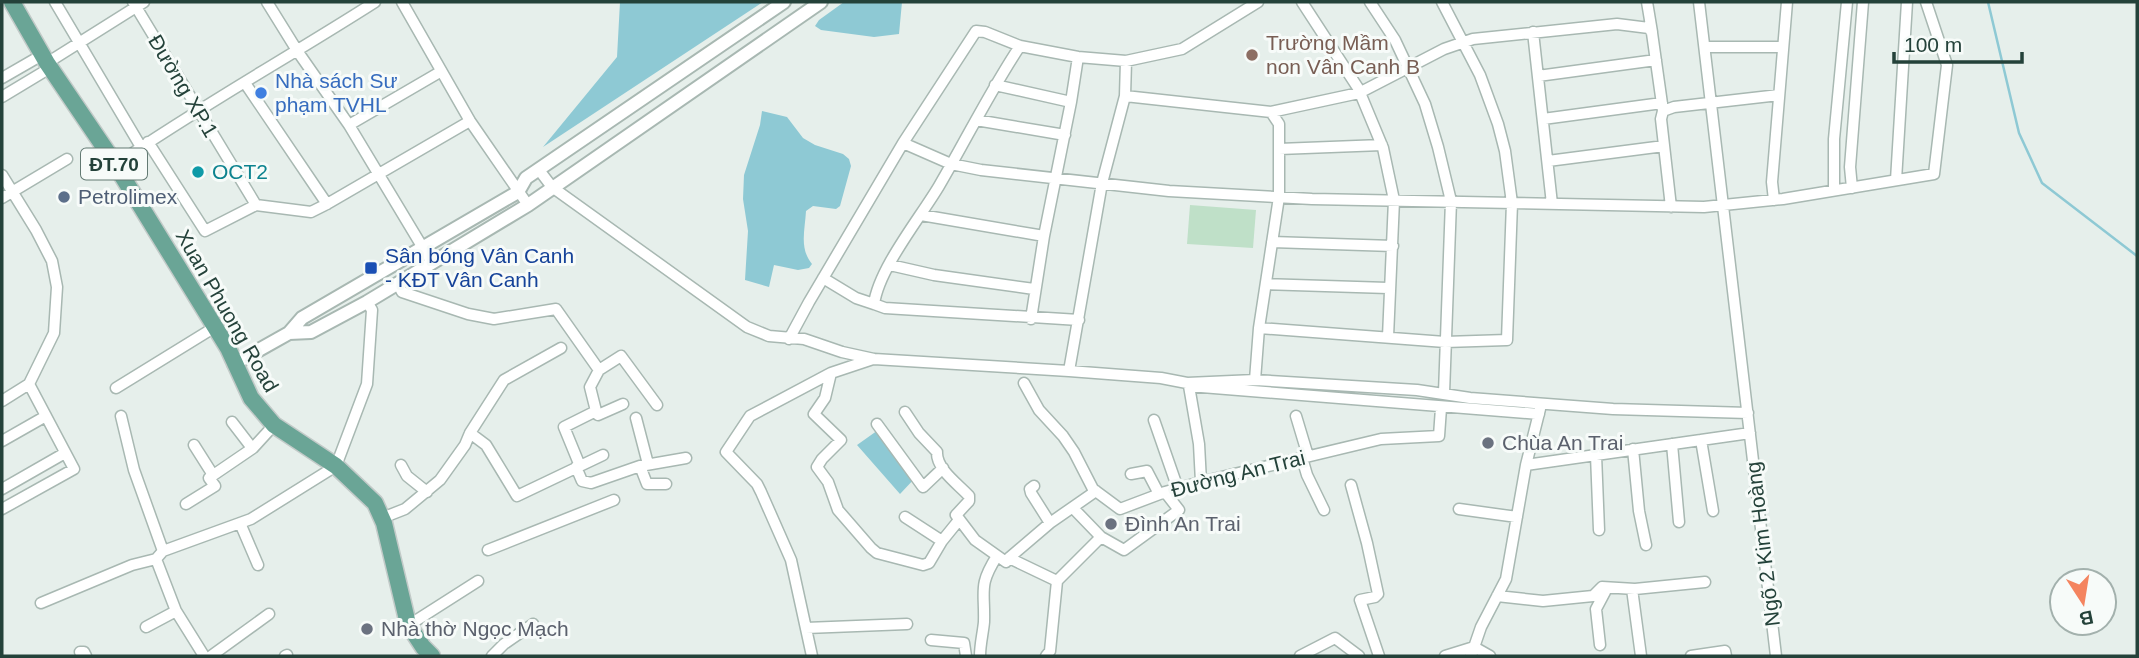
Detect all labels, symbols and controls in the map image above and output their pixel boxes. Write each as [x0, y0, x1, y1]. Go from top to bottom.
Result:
scale bar [1894, 21, 2022, 65]
street label: Đường XP.1 [144, 31, 223, 141]
place label: Trường Mầm non Vân Canh B [1266, 31, 1420, 78]
text: 100 m [1904, 33, 1962, 56]
marker: Trường Mầm non Vân Canh B [1244, 47, 1260, 63]
place label: Nhà sách Sư phạm TVHL [275, 69, 398, 116]
marker: Nhà sách Sư phạm TVHL [253, 85, 269, 101]
road number: ĐT.70 [81, 148, 147, 180]
place label: OCT2 [212, 160, 268, 183]
marker: OCT2 [190, 164, 206, 180]
place label: Petrolimex [78, 185, 178, 208]
marker: Petrolimex [56, 189, 72, 205]
street label: Xuan Phuong Road [172, 226, 283, 396]
place label: Sân bóng Vân Canh - KĐT Vân Canh [385, 244, 574, 291]
marker: Sân bóng Vân Canh - KĐT Vân Canh [363, 260, 379, 276]
place label: Chùa An Trai [1502, 431, 1623, 454]
marker: Chùa An Trai [1480, 435, 1496, 451]
street label: Đường An Trai [1168, 446, 1307, 501]
street label: Ngõ 2 Kim Hoàng [1741, 460, 1784, 628]
place label: Đình An Trai [1125, 512, 1241, 535]
marker: Đình An Trai [1103, 516, 1119, 532]
north arrow [2048, 567, 2118, 637]
text: B [2078, 606, 2095, 630]
place label: Nhà thờ Ngọc Mạch [381, 617, 569, 640]
marker: Nhà thờ Ngọc Mạch [359, 621, 375, 637]

